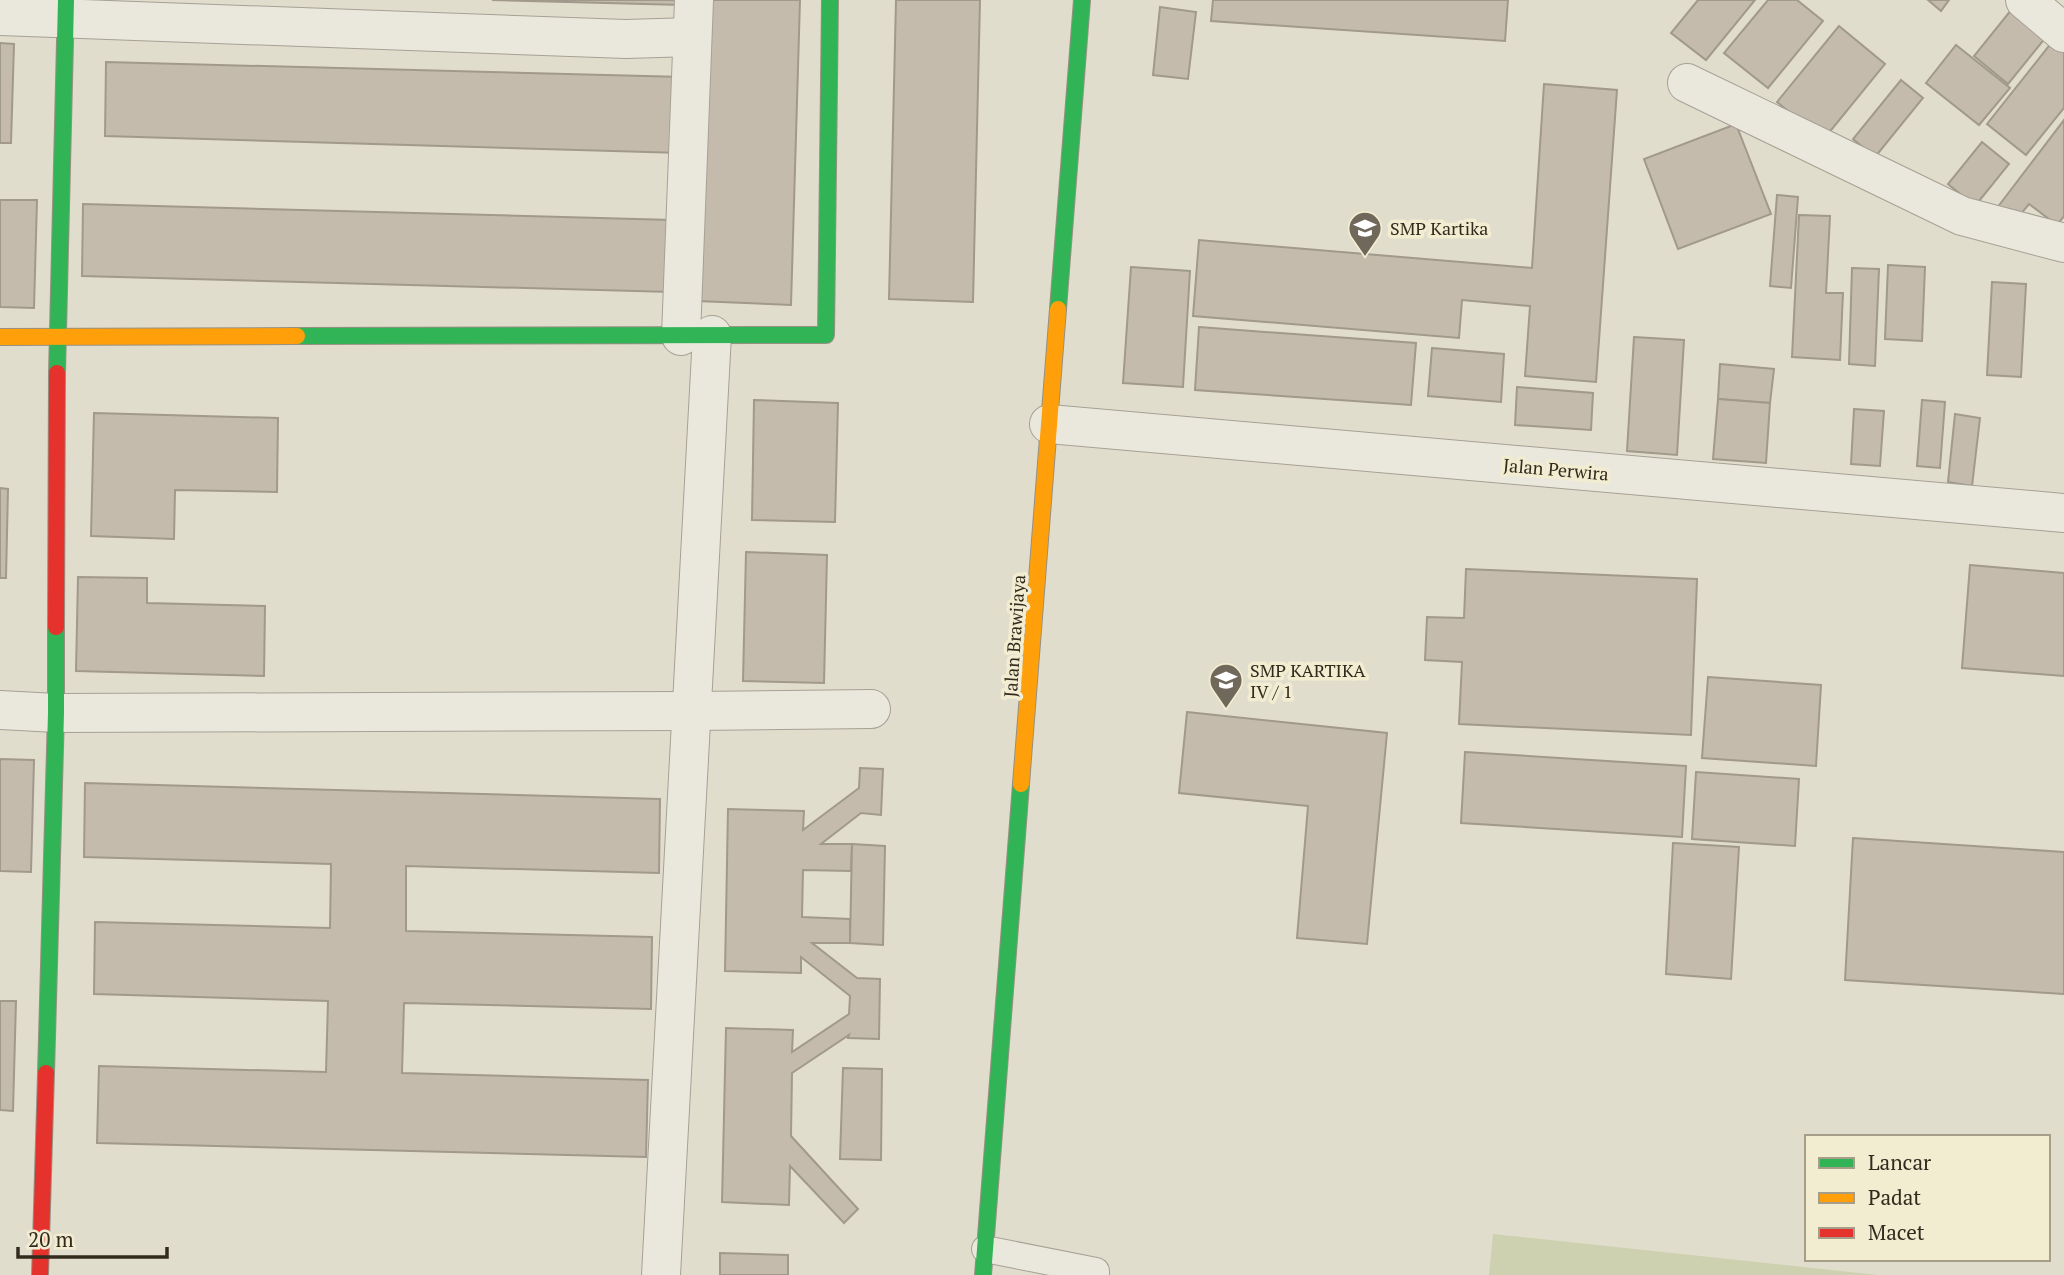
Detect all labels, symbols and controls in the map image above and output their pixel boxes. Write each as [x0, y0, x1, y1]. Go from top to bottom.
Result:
school or university icon: SMP Kartika [1346, 209, 1384, 258]
place label: SMP Kartika [1390, 216, 1488, 240]
street label: Jalan Perwira [1502, 452, 1610, 486]
street label: Jalan Brawijaya [998, 574, 1030, 698]
place label: SMP KARTIKA IV / 1 [1250, 658, 1366, 703]
school or university icon: SMP KARTIKA IV / 1 [1207, 661, 1245, 710]
legend [1805, 1135, 2050, 1261]
text: Lancar [1868, 1148, 1931, 1176]
text: Padat [1868, 1183, 1921, 1211]
scale bar [18, 1216, 166, 1260]
text: Macet [1868, 1218, 1925, 1246]
text: 20 m [28, 1225, 74, 1253]

